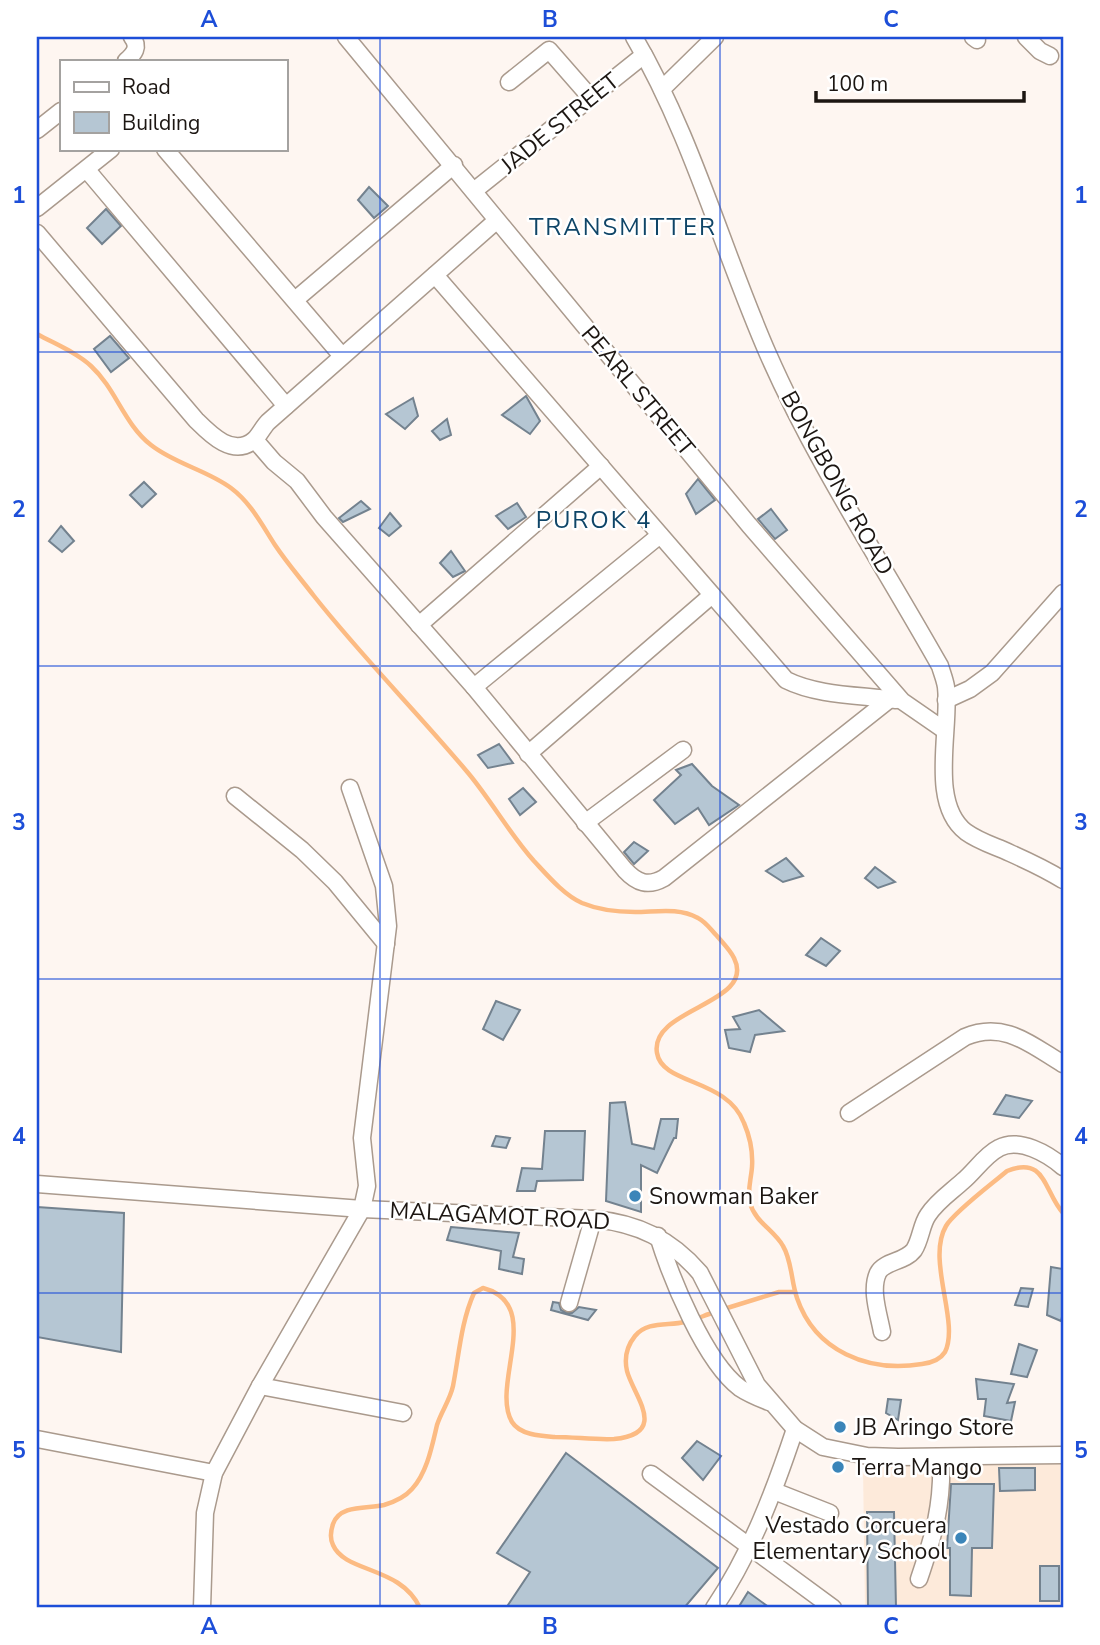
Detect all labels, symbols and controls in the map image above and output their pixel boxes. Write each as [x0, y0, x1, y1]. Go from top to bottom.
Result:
text: A [200, 4, 218, 35]
text: B [542, 4, 558, 35]
text: C [883, 4, 899, 35]
legend [60, 60, 287, 150]
scale bar [816, 60, 1025, 104]
street label: JADE STREET [494, 66, 626, 181]
text: 100 m [827, 70, 888, 98]
text: Road [122, 73, 171, 101]
text: Building [122, 109, 200, 137]
text: 1 [12, 180, 26, 211]
text: 1 [1074, 180, 1088, 211]
district label: TRANSMITTER [529, 211, 717, 243]
street label: PEARL STREET [574, 319, 702, 463]
street label: BONGBONG ROAD [773, 385, 901, 581]
text: 2 [12, 494, 26, 525]
text: 2 [1074, 494, 1088, 525]
district label: PUROK 4 [536, 504, 652, 536]
text: 3 [12, 807, 26, 838]
text: 3 [1074, 807, 1088, 838]
text: 4 [12, 1121, 26, 1152]
text: 4 [1074, 1121, 1088, 1152]
place label: Snowman Baker [649, 1181, 819, 1212]
marker: Snowman Baker [627, 1188, 643, 1204]
street label: MALAGAMOT ROAD [389, 1195, 611, 1237]
place label: JB Aringo Store [853, 1412, 1014, 1443]
marker: JB Aringo Store [832, 1419, 848, 1435]
text: 5 [12, 1435, 26, 1466]
text: 5 [1074, 1435, 1088, 1466]
place label: Terra Mango [852, 1452, 982, 1483]
marker: Terra Mango [830, 1459, 846, 1475]
place label: Vestado Corcuera Elementary School [753, 1510, 947, 1567]
marker: Vestado Corcuera Elementary School [953, 1530, 969, 1546]
text: A [200, 1611, 218, 1642]
text: B [542, 1611, 558, 1642]
text: C [883, 1611, 899, 1642]

